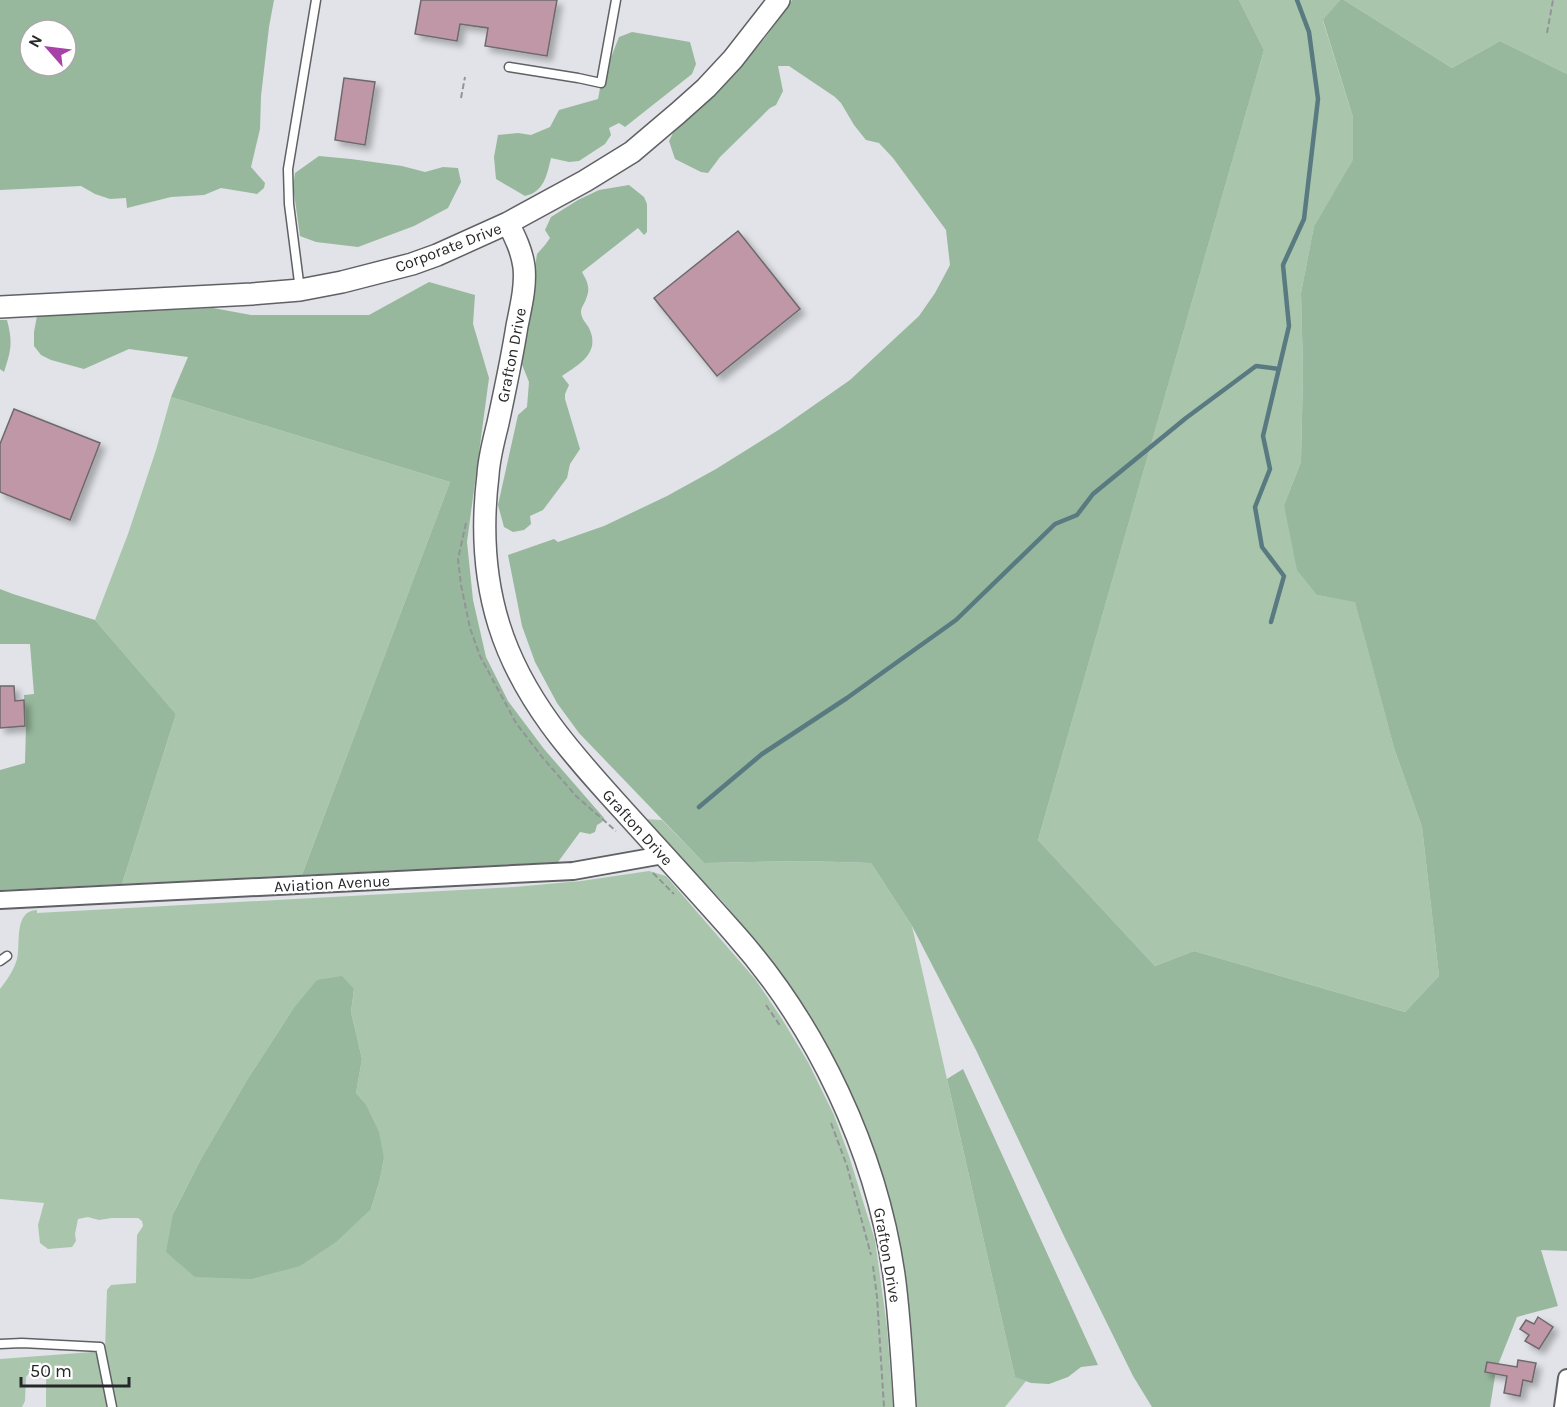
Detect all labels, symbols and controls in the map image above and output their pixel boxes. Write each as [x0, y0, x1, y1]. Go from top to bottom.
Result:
north arrow [18, 18, 78, 78]
text: N [24, 32, 46, 51]
street label: Corporate Drive [392, 218, 504, 276]
street label: Grafton Drive [493, 306, 530, 404]
street label: Grafton Drive [598, 785, 677, 869]
street label: Aviation Avenue [274, 871, 390, 896]
street label: Grafton Drive [870, 1206, 905, 1304]
scale bar [21, 1350, 129, 1388]
text: 50 m [30, 1360, 72, 1382]

